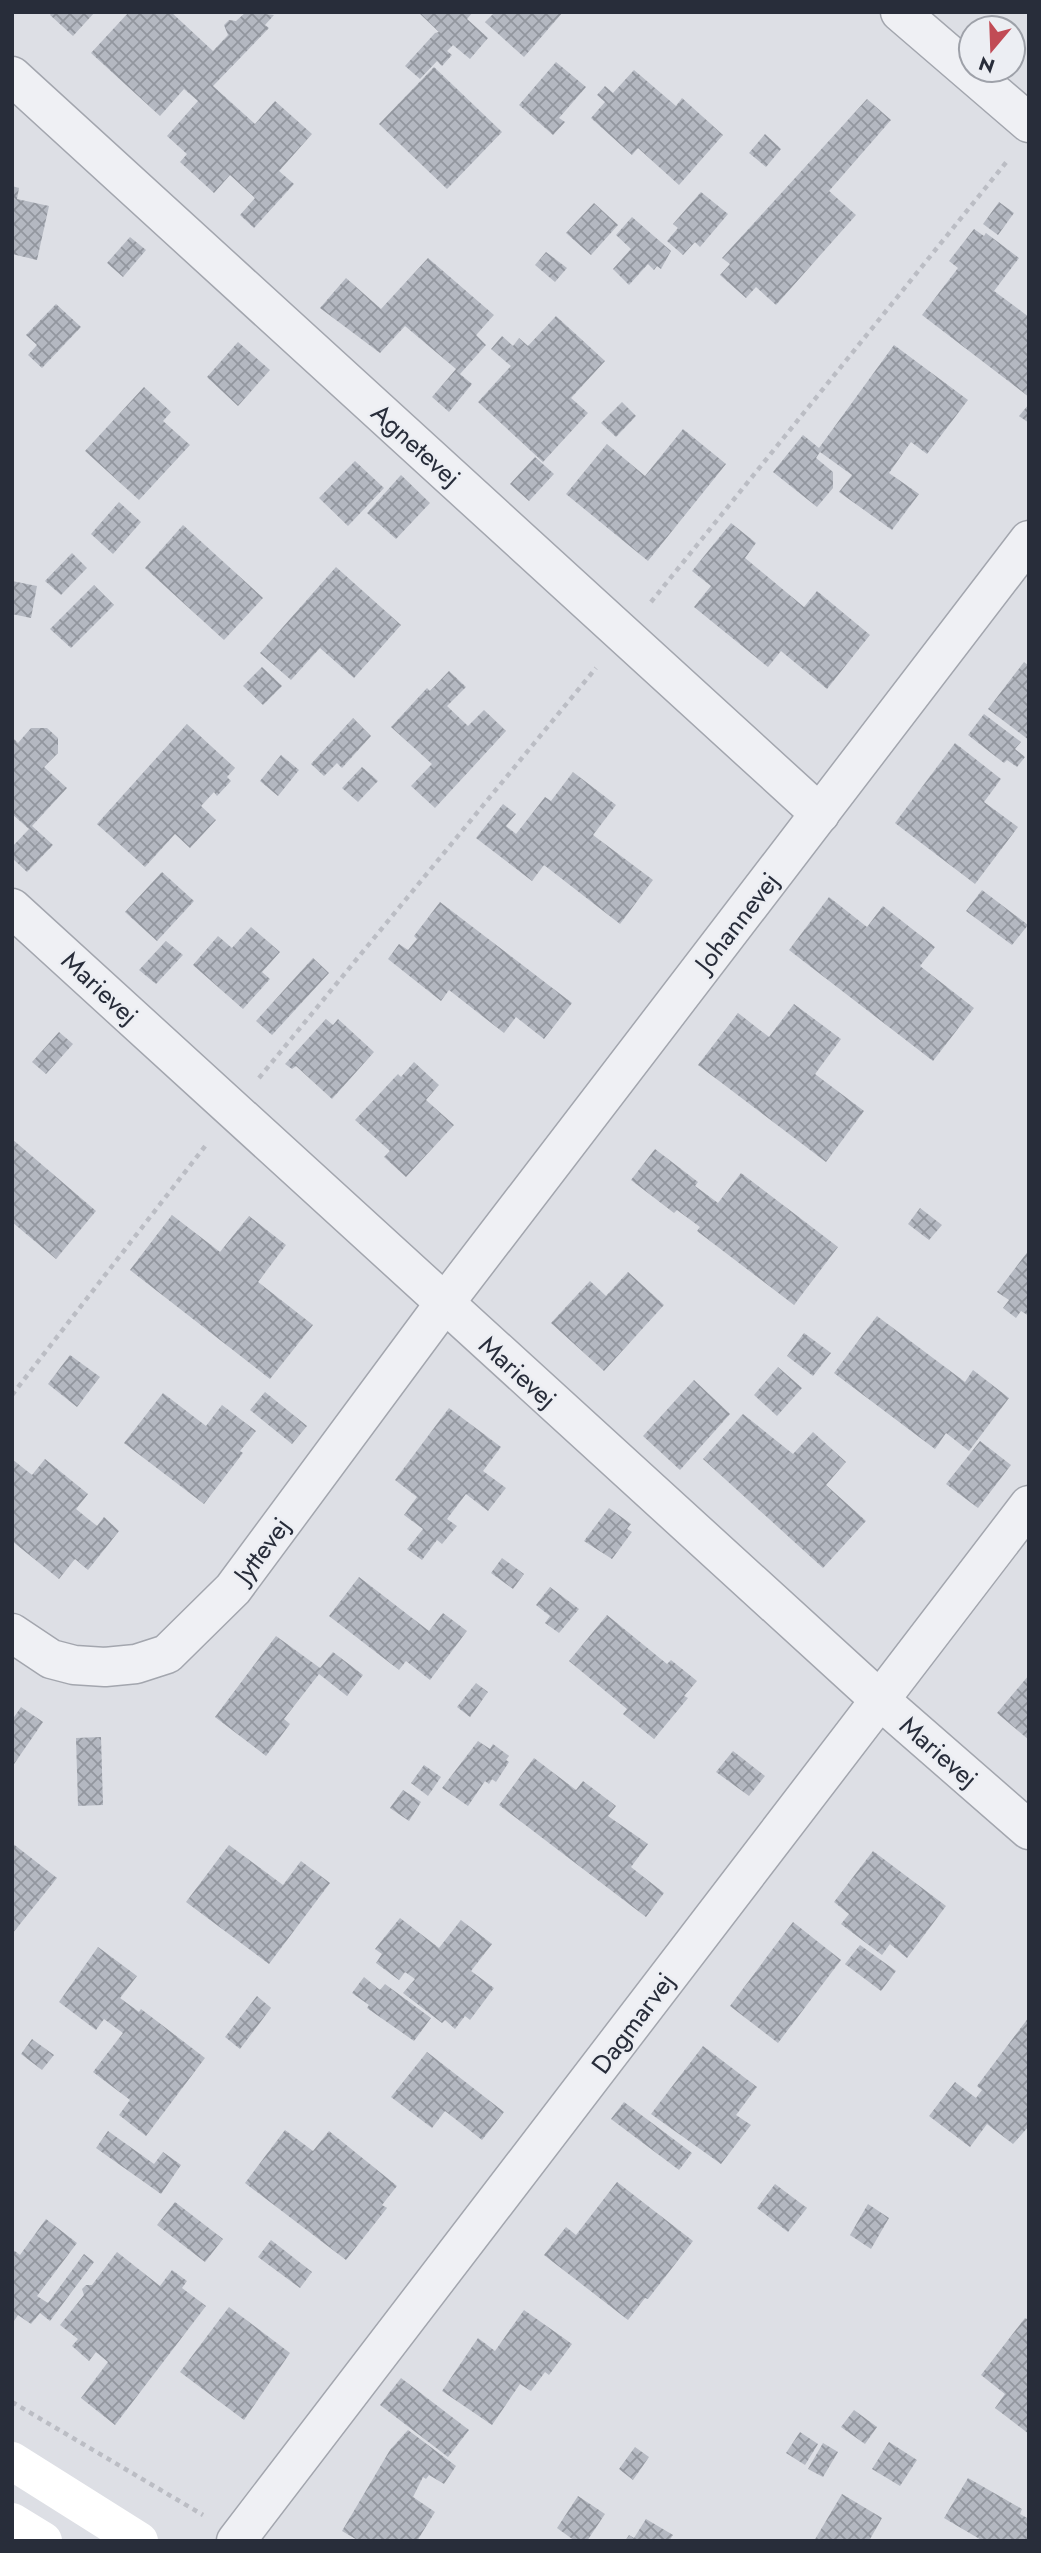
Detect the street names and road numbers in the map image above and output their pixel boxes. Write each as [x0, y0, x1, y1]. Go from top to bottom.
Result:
street label: Agnetevej [363, 394, 469, 496]
street label: Johannevej [684, 864, 788, 982]
street label: Marievej [53, 942, 147, 1034]
street label: Marievej [471, 1327, 565, 1417]
street label: Jyttevej [223, 1509, 299, 1593]
street label: Marievej [891, 1707, 987, 1797]
street label: Dagmarvej [582, 1964, 684, 2082]

